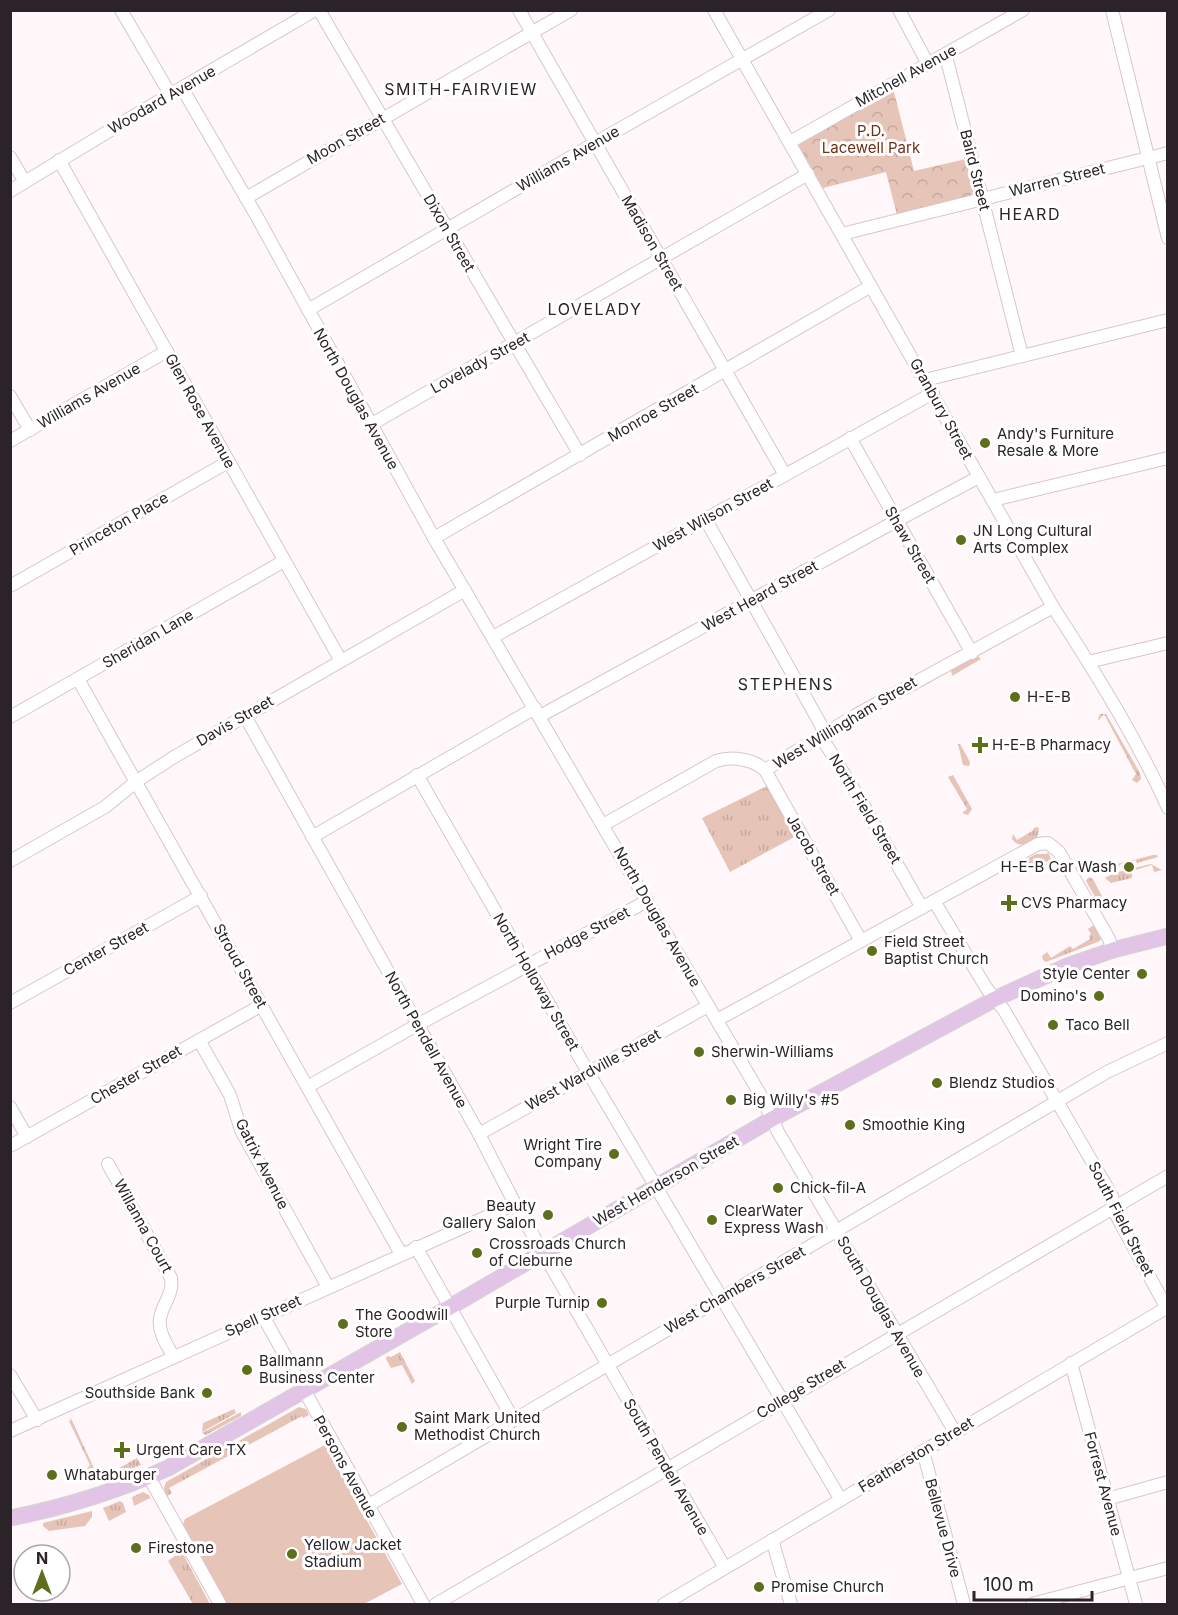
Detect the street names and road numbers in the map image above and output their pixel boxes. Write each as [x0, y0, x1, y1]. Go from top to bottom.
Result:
street label: Mitchell Avenue [852, 40, 959, 111]
street label: Woodard Avenue [105, 61, 219, 138]
street label: Moon Street [303, 109, 388, 169]
street label: Williams Avenue [513, 121, 623, 196]
street label: Baird Street [956, 127, 995, 213]
street label: Warren Street [1007, 158, 1107, 201]
street label: Dixon Street [420, 190, 479, 275]
street label: Madison Street [617, 192, 687, 294]
street label: North Douglas Avenue [310, 325, 403, 473]
street label: Lovelady Street [427, 327, 533, 398]
street label: Glen Rose Avenue [161, 350, 240, 472]
street label: Granbury Street [906, 355, 977, 463]
street label: Williams Avenue [34, 358, 144, 433]
street label: Monroe Street [604, 379, 701, 446]
street label: West Wilson Street [649, 474, 776, 555]
street label: Princeton Place [66, 488, 172, 560]
street label: Shaw Street [881, 503, 940, 587]
street label: West Heard Street [699, 556, 821, 635]
street label: Sheridan Lane [99, 605, 197, 672]
street label: West Willingham Street [769, 672, 920, 773]
street label: Davis Street [193, 691, 277, 750]
street label: North Field Street [825, 750, 906, 867]
street label: Jacob Street [783, 811, 844, 899]
street label: North Douglas Avenue [609, 843, 705, 990]
street label: Hodge Street [541, 902, 633, 963]
street label: North Holloway Street [489, 910, 584, 1054]
street label: Center Street [60, 917, 152, 980]
street label: Stroud Street [209, 920, 271, 1011]
street label: North Pendell Avenue [381, 968, 472, 1111]
street label: West Wardville Street [522, 1024, 664, 1115]
street label: Chester Street [87, 1041, 185, 1108]
street label: Gatrix Avenue [231, 1115, 293, 1212]
street label: West Henderson Street [590, 1131, 742, 1230]
street label: South Field Street [1084, 1158, 1159, 1279]
street label: Willanna Court [110, 1176, 177, 1276]
street label: South Douglas Avenue [833, 1233, 930, 1381]
street label: West Chambers Street [661, 1241, 809, 1338]
street label: Spell Street [222, 1290, 304, 1341]
street label: College Street [753, 1355, 849, 1423]
street label: South Pendell Avenue [620, 1395, 713, 1538]
street label: Persons Avenue [309, 1412, 382, 1521]
street label: Featherston Street [855, 1413, 977, 1496]
street label: Forrest Avenue [1080, 1430, 1127, 1538]
street label: Bellevue Drive [921, 1476, 966, 1579]

